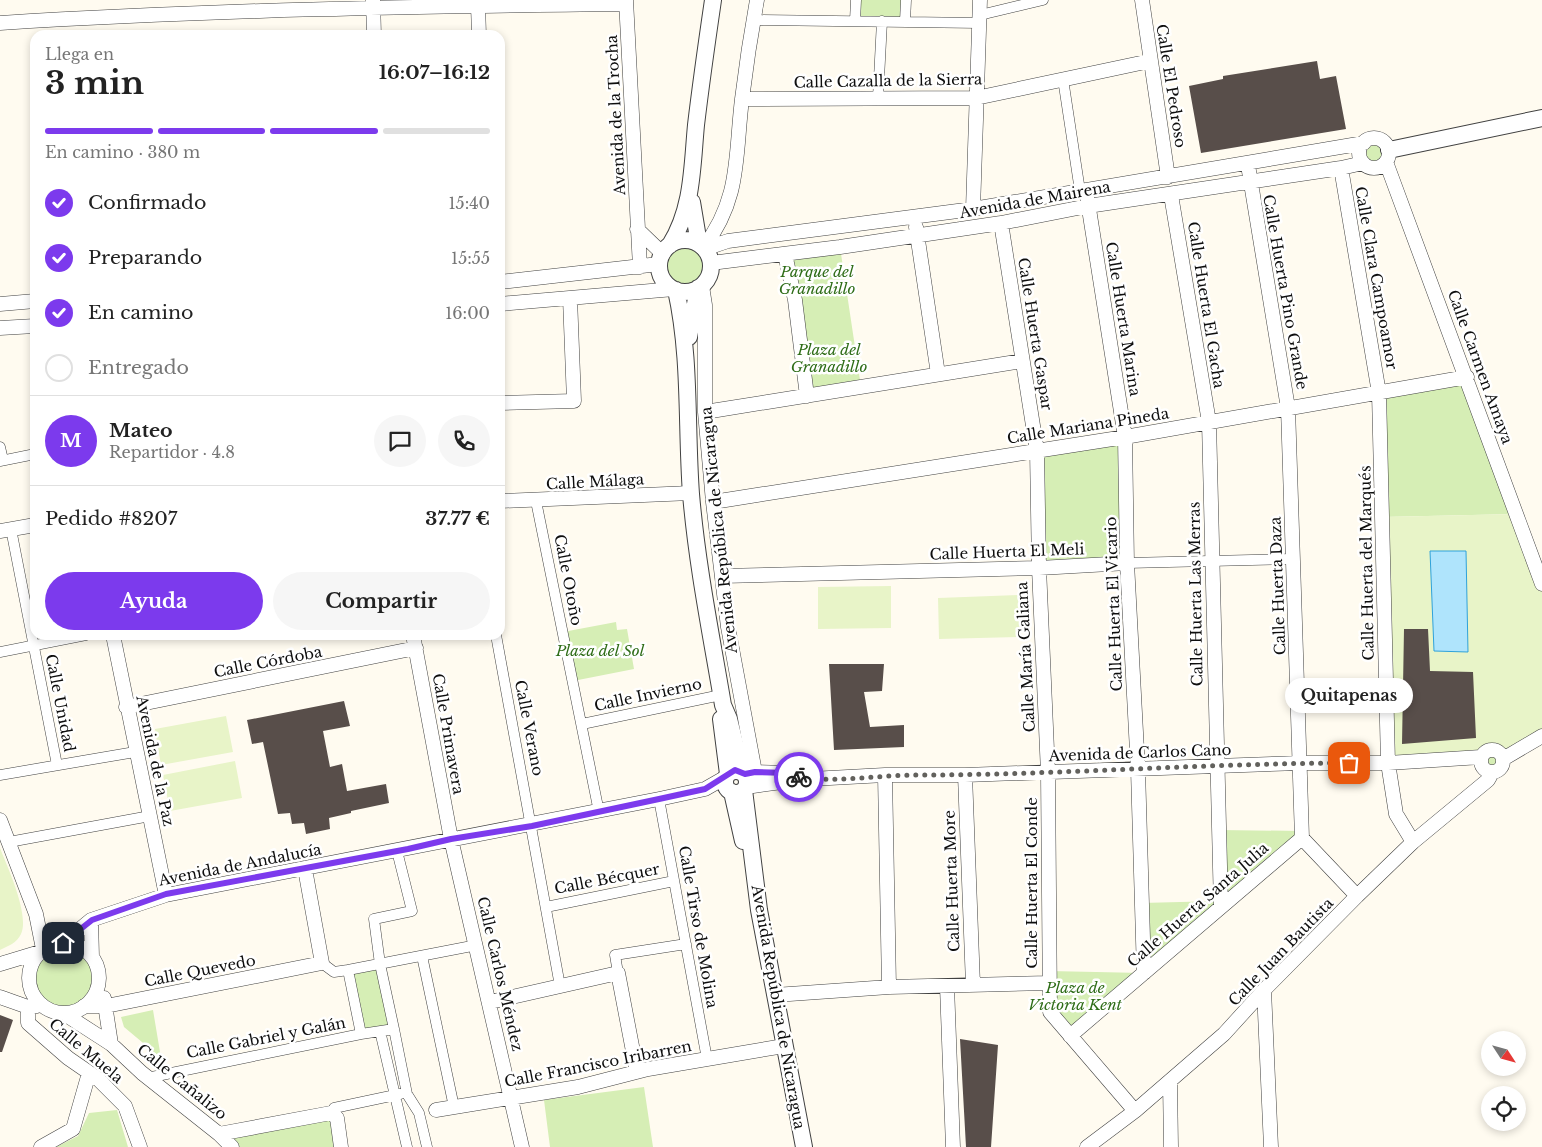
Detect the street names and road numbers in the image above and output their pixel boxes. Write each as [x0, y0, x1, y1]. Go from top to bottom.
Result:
street label: Calle El Pedroso [1152, 23, 1191, 149]
street label: Avenida de la Trocha [602, 34, 629, 197]
street label: Calle Cazalla de la Sierra [794, 69, 983, 92]
street label: Avenida de Mairena [957, 177, 1113, 222]
street label: Calle Clara Campoamor [1351, 185, 1402, 372]
street label: Calle Huerta Pino Grande [1259, 193, 1312, 391]
street label: Calle Huerta El Gacha [1184, 220, 1229, 390]
street label: Calle Huerta Marina [1102, 240, 1145, 398]
street label: Calle Huerta Gaspar [1014, 256, 1057, 412]
street label: Calle Carmen Amaya [1444, 287, 1517, 447]
street label: Calle Mariana Pineda [1006, 403, 1171, 448]
street label: Avenida República de Nicaragua [696, 405, 741, 655]
street label: Calle Huerta del Marqués [1355, 465, 1378, 661]
street label: Calle Málaga [545, 469, 645, 494]
street label: Calle Huerta Las Merras [1184, 501, 1207, 687]
street label: Calle Huerta El Vicario [1101, 516, 1126, 692]
street label: Calle Huerta Daza [1266, 516, 1289, 656]
street label: Calle Otoño [550, 533, 587, 627]
street label: Calle Huerta El Meli [929, 539, 1085, 564]
street label: Calle María Galiana [1012, 581, 1039, 733]
street label: Calle Córdoba [212, 642, 324, 681]
street label: Calle Unidad [42, 652, 79, 754]
street label: Calle Primavera [428, 672, 469, 797]
street label: Calle Invierno [592, 674, 704, 715]
street label: Calle Verano [511, 678, 548, 778]
street label: Avenida de la Paz [132, 693, 179, 828]
street label: Avenida de Carlos Cano [1047, 740, 1232, 765]
street label: Calle Huerta El Conde [1022, 797, 1041, 969]
street label: Calle Huerta More [940, 810, 963, 952]
street label: Calle Huerta Santa Julia [1123, 838, 1273, 971]
street label: Avenida de Andalucía [156, 839, 324, 890]
street label: Calle Tirso de Molina [675, 844, 722, 1010]
street label: Calle Bécquer [553, 859, 662, 898]
street label: Avenida República de Nicaragua [747, 882, 809, 1131]
street label: Calle Juan Bautista [1224, 893, 1338, 1010]
street label: Calle Carlos Méndez [473, 895, 528, 1053]
street label: Calle Quevedo [143, 950, 257, 991]
street label: Calle Gabriel y Galán [185, 1013, 347, 1062]
street label: Calle Muela [45, 1014, 128, 1088]
street label: Calle Francisco Iribarren [503, 1036, 693, 1091]
street label: Calle Cañalizo [134, 1040, 231, 1124]

